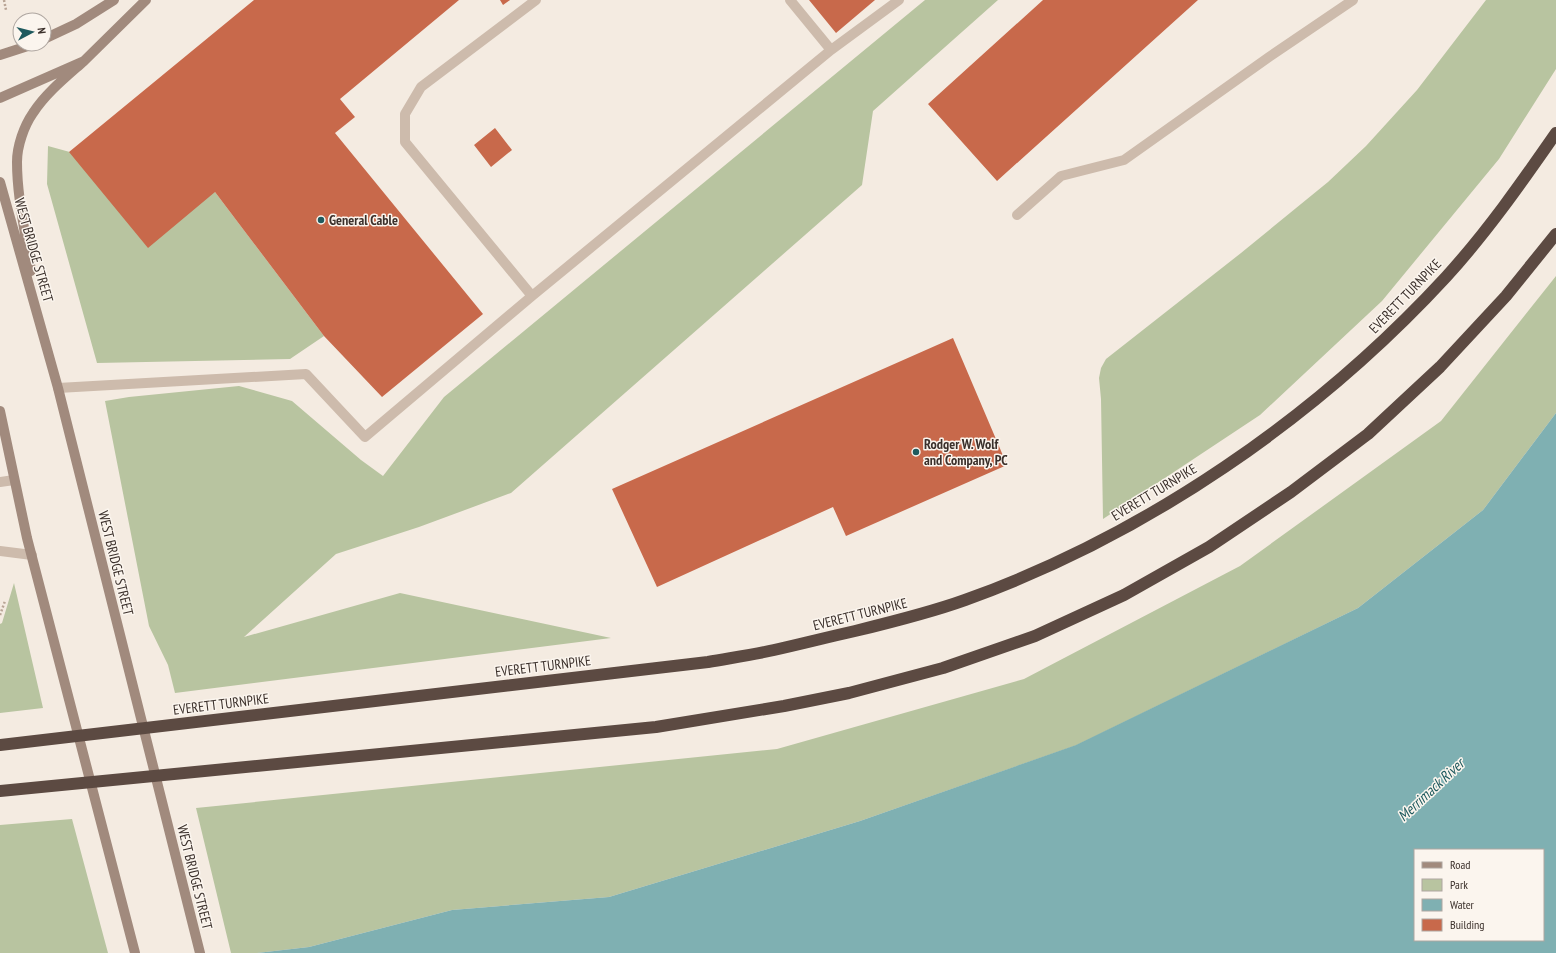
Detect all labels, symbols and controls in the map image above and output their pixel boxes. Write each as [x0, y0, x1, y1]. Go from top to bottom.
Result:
north arrow [12, 12, 52, 52]
text: N [35, 27, 49, 35]
street label: WEST BRIDGE STREET [11, 196, 58, 305]
place label: General Cable [329, 211, 398, 229]
marker: General Cable [316, 215, 326, 225]
street label: EVERETT TURNPIKE [1365, 255, 1445, 337]
place label: Rodger W. Wolf and Company, PC [924, 435, 1008, 469]
marker: Rodger W. Wolf and Company, PC [911, 447, 921, 457]
street label: EVERETT TURNPIKE [1108, 459, 1200, 525]
street label: WEST BRIDGE STREET [94, 509, 138, 618]
street label: EVERETT TURNPIKE [811, 594, 909, 634]
street label: EVERETT TURNPIKE [494, 651, 592, 681]
street label: EVERETT TURNPIKE [172, 689, 270, 719]
water label: Merrimack River [1394, 753, 1469, 825]
street label: WEST BRIDGE STREET [173, 823, 217, 932]
legend [1414, 849, 1544, 941]
text: Road [1450, 857, 1470, 872]
text: Park [1450, 877, 1468, 892]
text: Water [1450, 897, 1475, 912]
text: Building [1450, 917, 1485, 932]

